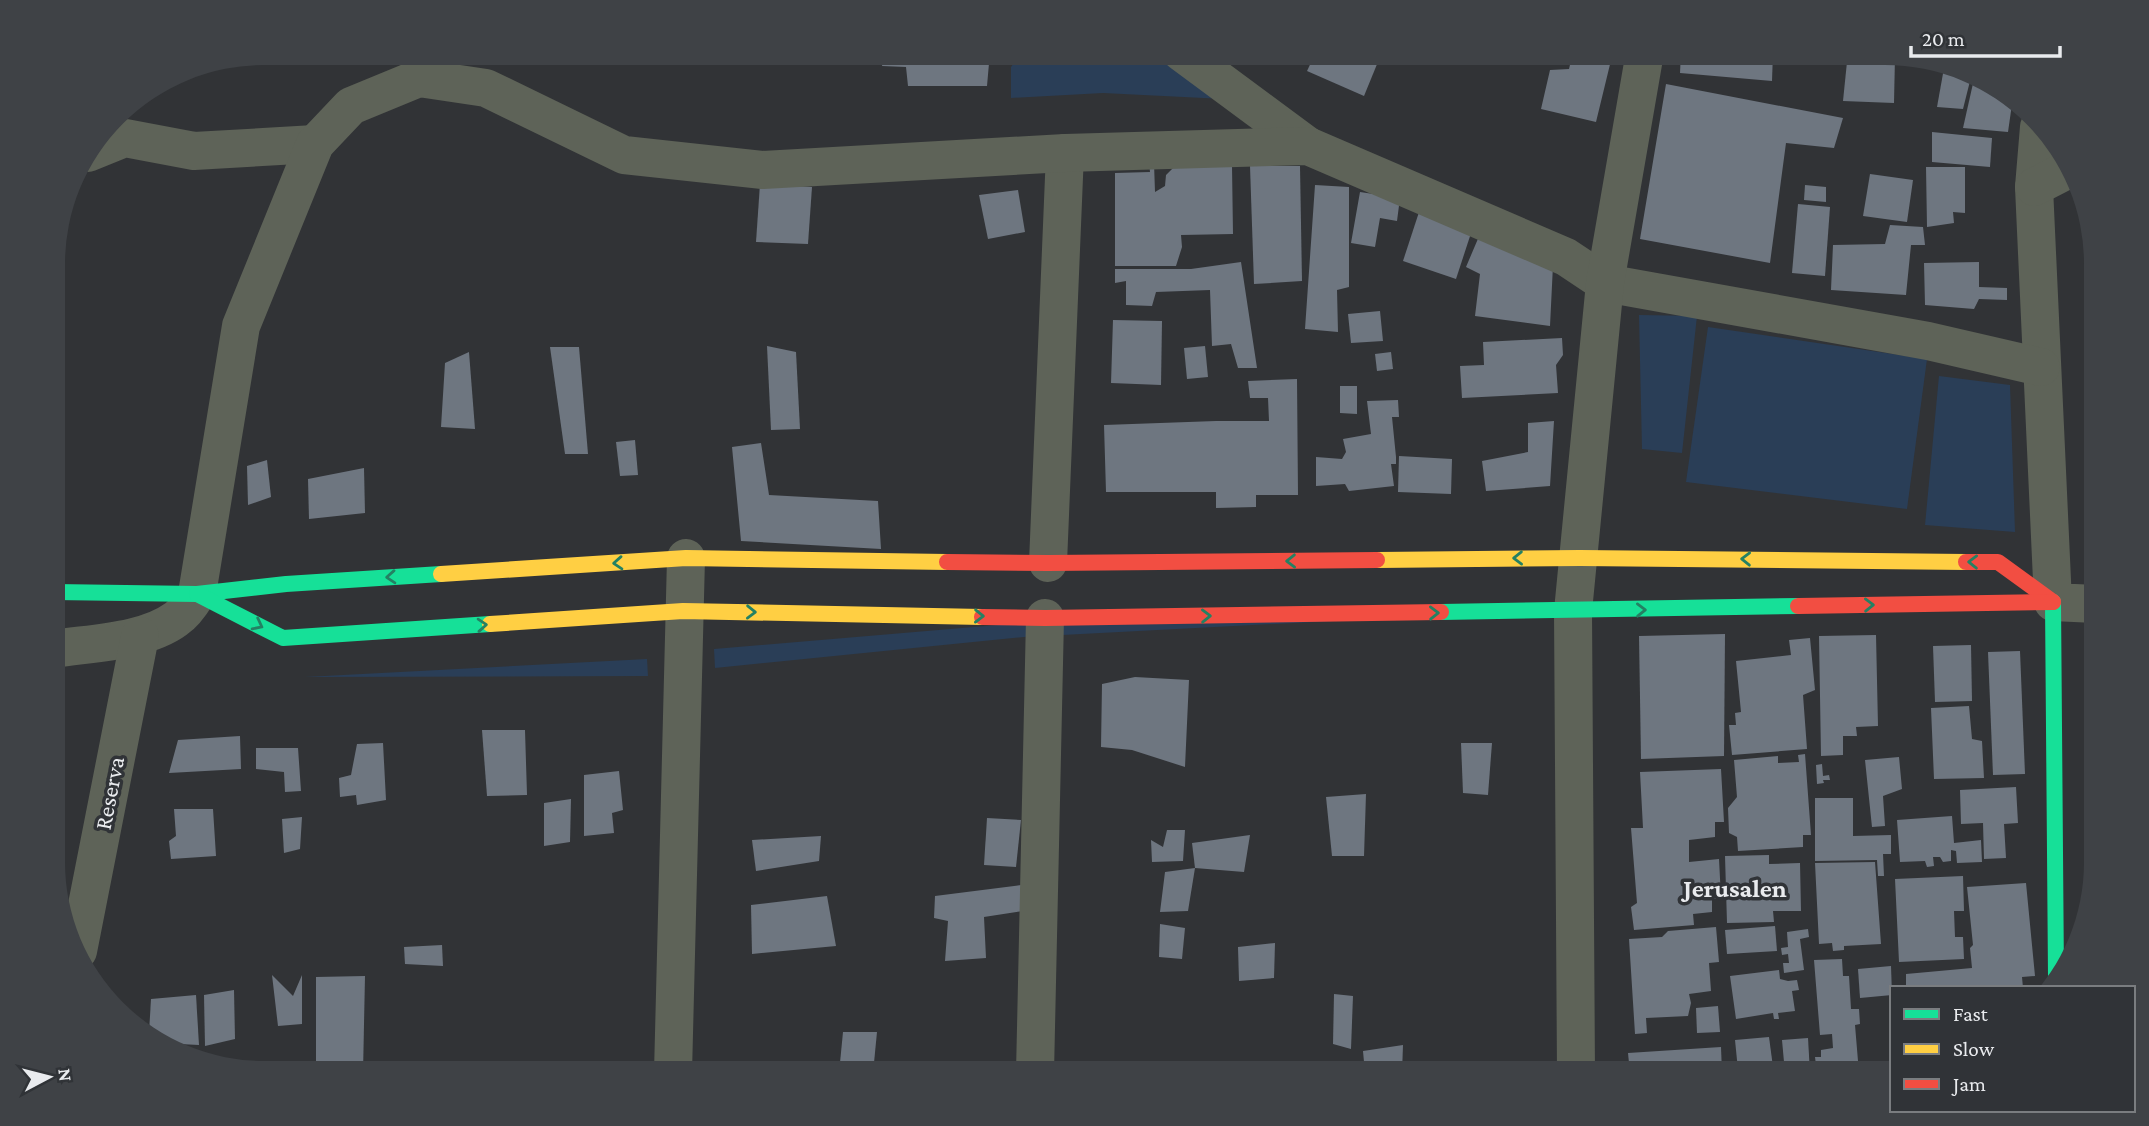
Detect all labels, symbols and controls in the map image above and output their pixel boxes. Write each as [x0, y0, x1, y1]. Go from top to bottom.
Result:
scale bar [1911, 14, 2060, 58]
text: 20 m [1922, 27, 1965, 51]
one-way arrow [1513, 550, 1523, 566]
one-way arrow [1740, 551, 1750, 567]
one-way arrow [1285, 553, 1296, 568]
one-way arrow [1967, 554, 1978, 570]
one-way arrow [612, 555, 623, 570]
one-way arrow [385, 570, 396, 585]
one-way arrow [1864, 597, 1875, 612]
one-way arrow [1636, 602, 1647, 617]
one-way arrow [746, 605, 757, 620]
one-way arrow [1429, 605, 1440, 621]
one-way arrow [1201, 608, 1212, 623]
one-way arrow [974, 609, 985, 624]
one-way arrow [251, 617, 263, 631]
one-way arrow [477, 617, 488, 632]
street label: Reserva [89, 754, 129, 832]
district label: Jerusalen [1680, 874, 1787, 903]
legend [1890, 986, 2135, 1112]
text: Fast [1953, 1002, 1989, 1026]
text: Slow [1953, 1037, 1995, 1061]
north arrow [14, 1042, 84, 1112]
text: N [54, 1067, 77, 1083]
text: Jam [1951, 1072, 1986, 1096]

